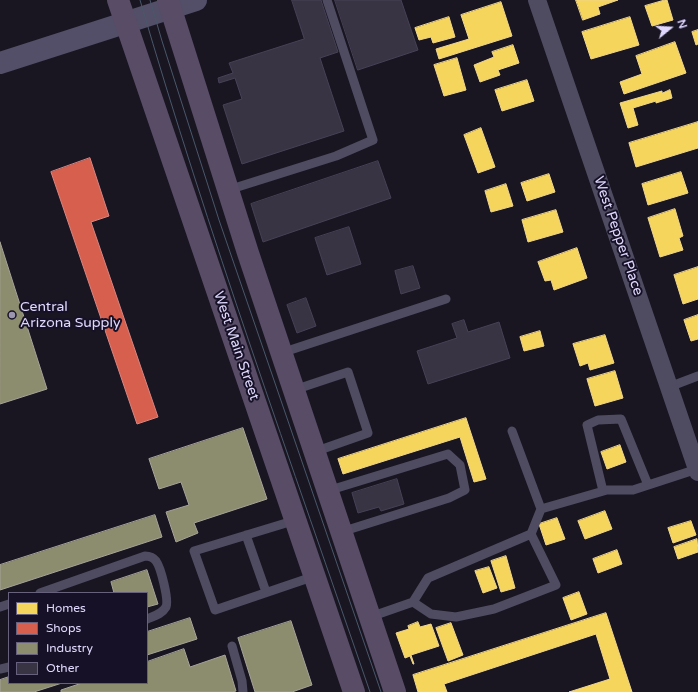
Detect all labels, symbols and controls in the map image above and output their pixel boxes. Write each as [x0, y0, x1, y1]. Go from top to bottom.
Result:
north arrow [650, 8, 690, 48]
text: N [674, 18, 689, 30]
street label: West Pepper Place [590, 174, 646, 298]
street label: West Main Street [209, 289, 263, 403]
place label: Central Arizona Supply [20, 299, 120, 332]
marker: Central Arizona Supply [7, 310, 17, 320]
legend [8, 592, 148, 684]
text: Homes [46, 601, 86, 615]
text: Shops [46, 621, 81, 635]
text: Industry [46, 641, 93, 655]
text: Other [46, 661, 79, 675]

